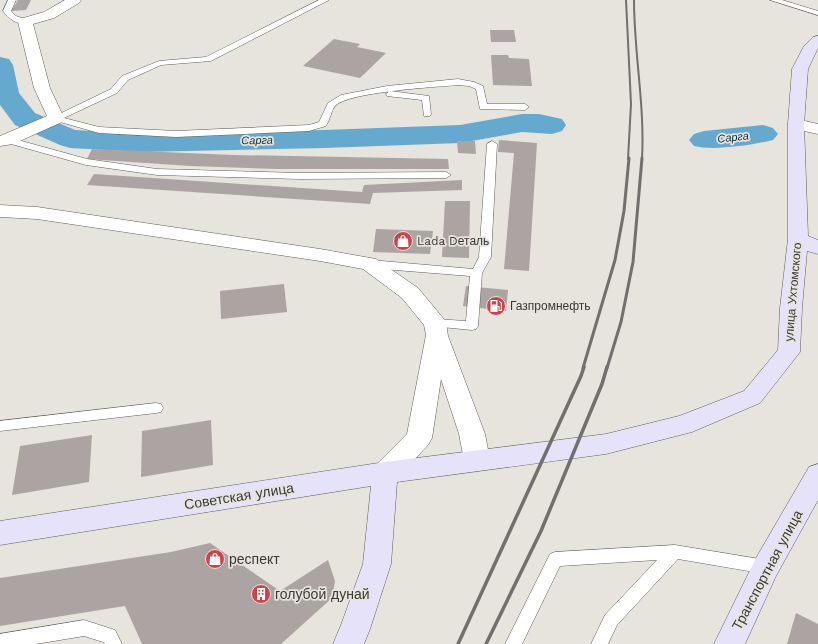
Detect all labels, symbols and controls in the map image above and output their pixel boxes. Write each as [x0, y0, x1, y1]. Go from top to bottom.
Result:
water label: Сарга [717, 129, 750, 146]
water label: Сарга [241, 134, 273, 147]
shop icon: Lada Dеталь [392, 230, 414, 252]
place label: Lada Dеталь [417, 234, 489, 248]
street label: улица Ухтомского [782, 242, 804, 342]
fuel station icon: Газпромнефть [485, 295, 507, 317]
place label: Газпромнефть [510, 299, 591, 313]
street label: Советская улица [183, 479, 295, 513]
street label: Транспортная улица [729, 507, 806, 633]
shop icon: респект [204, 548, 226, 570]
place label: респект [229, 551, 280, 567]
building icon: голубой дунай [250, 583, 272, 605]
place label: голубой дунай [275, 586, 370, 602]

